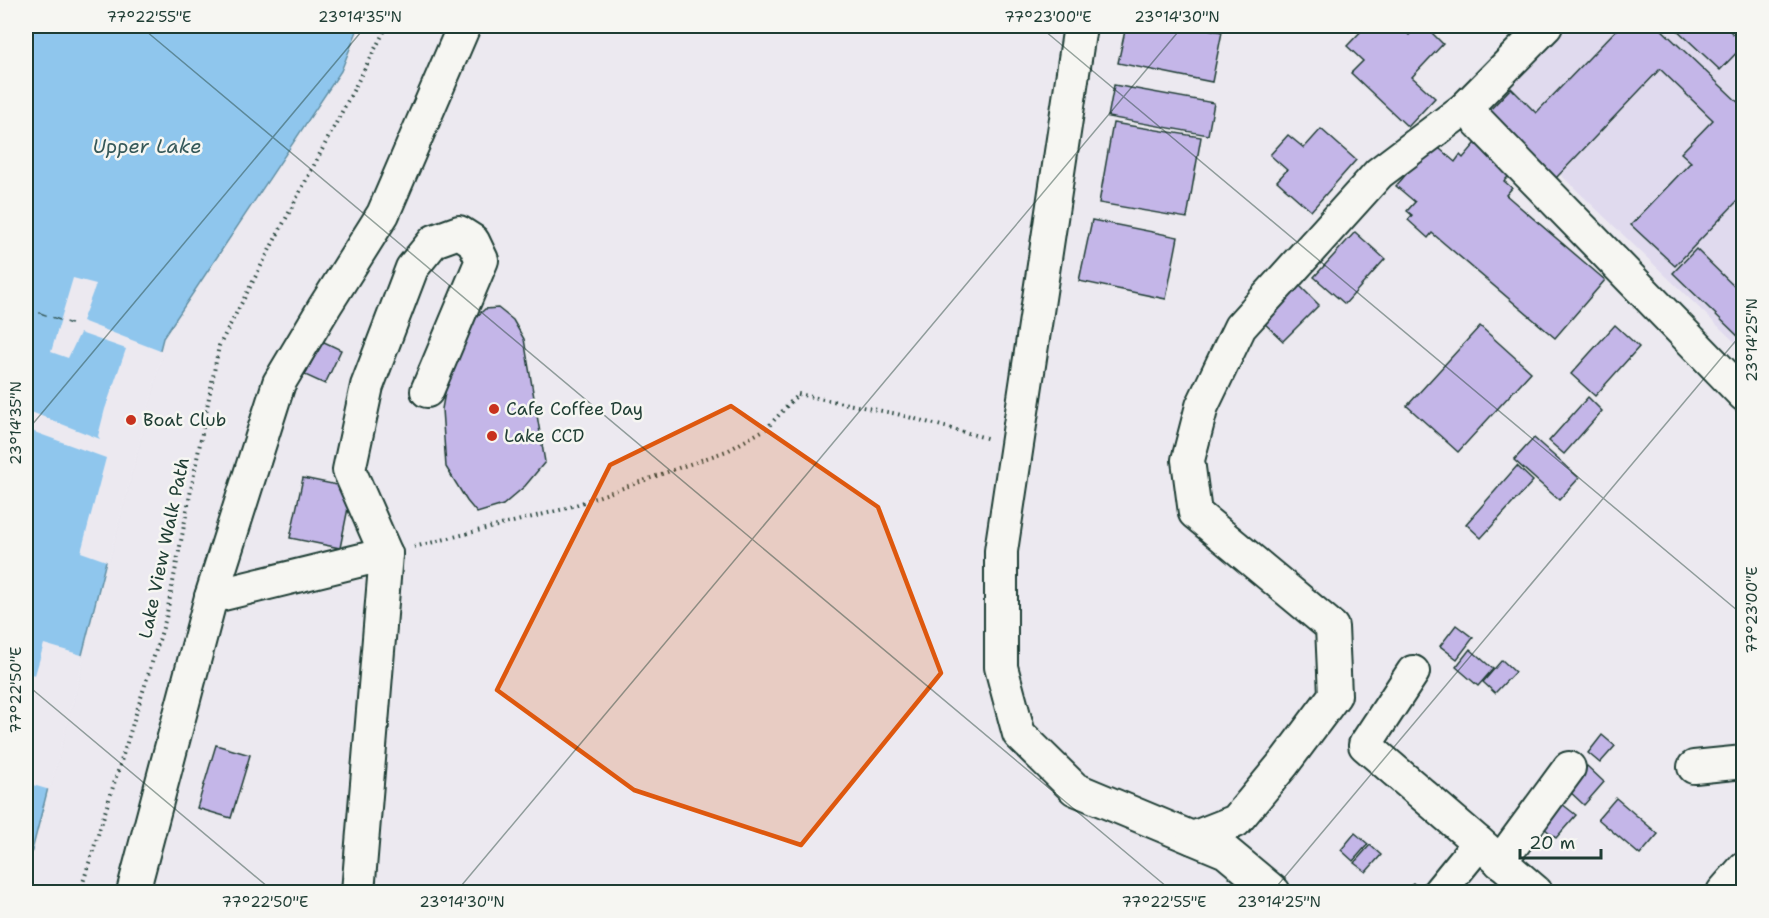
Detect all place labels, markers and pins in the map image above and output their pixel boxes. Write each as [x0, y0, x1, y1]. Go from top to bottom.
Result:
place label: Cafe Coffee Day [506, 397, 643, 421]
marker: Cafe Coffee Day [487, 402, 501, 416]
place label: Boat Club [143, 408, 226, 432]
marker: Boat Club [124, 413, 138, 427]
place label: Lake CCD [504, 424, 585, 448]
marker: Lake CCD [485, 429, 499, 443]

